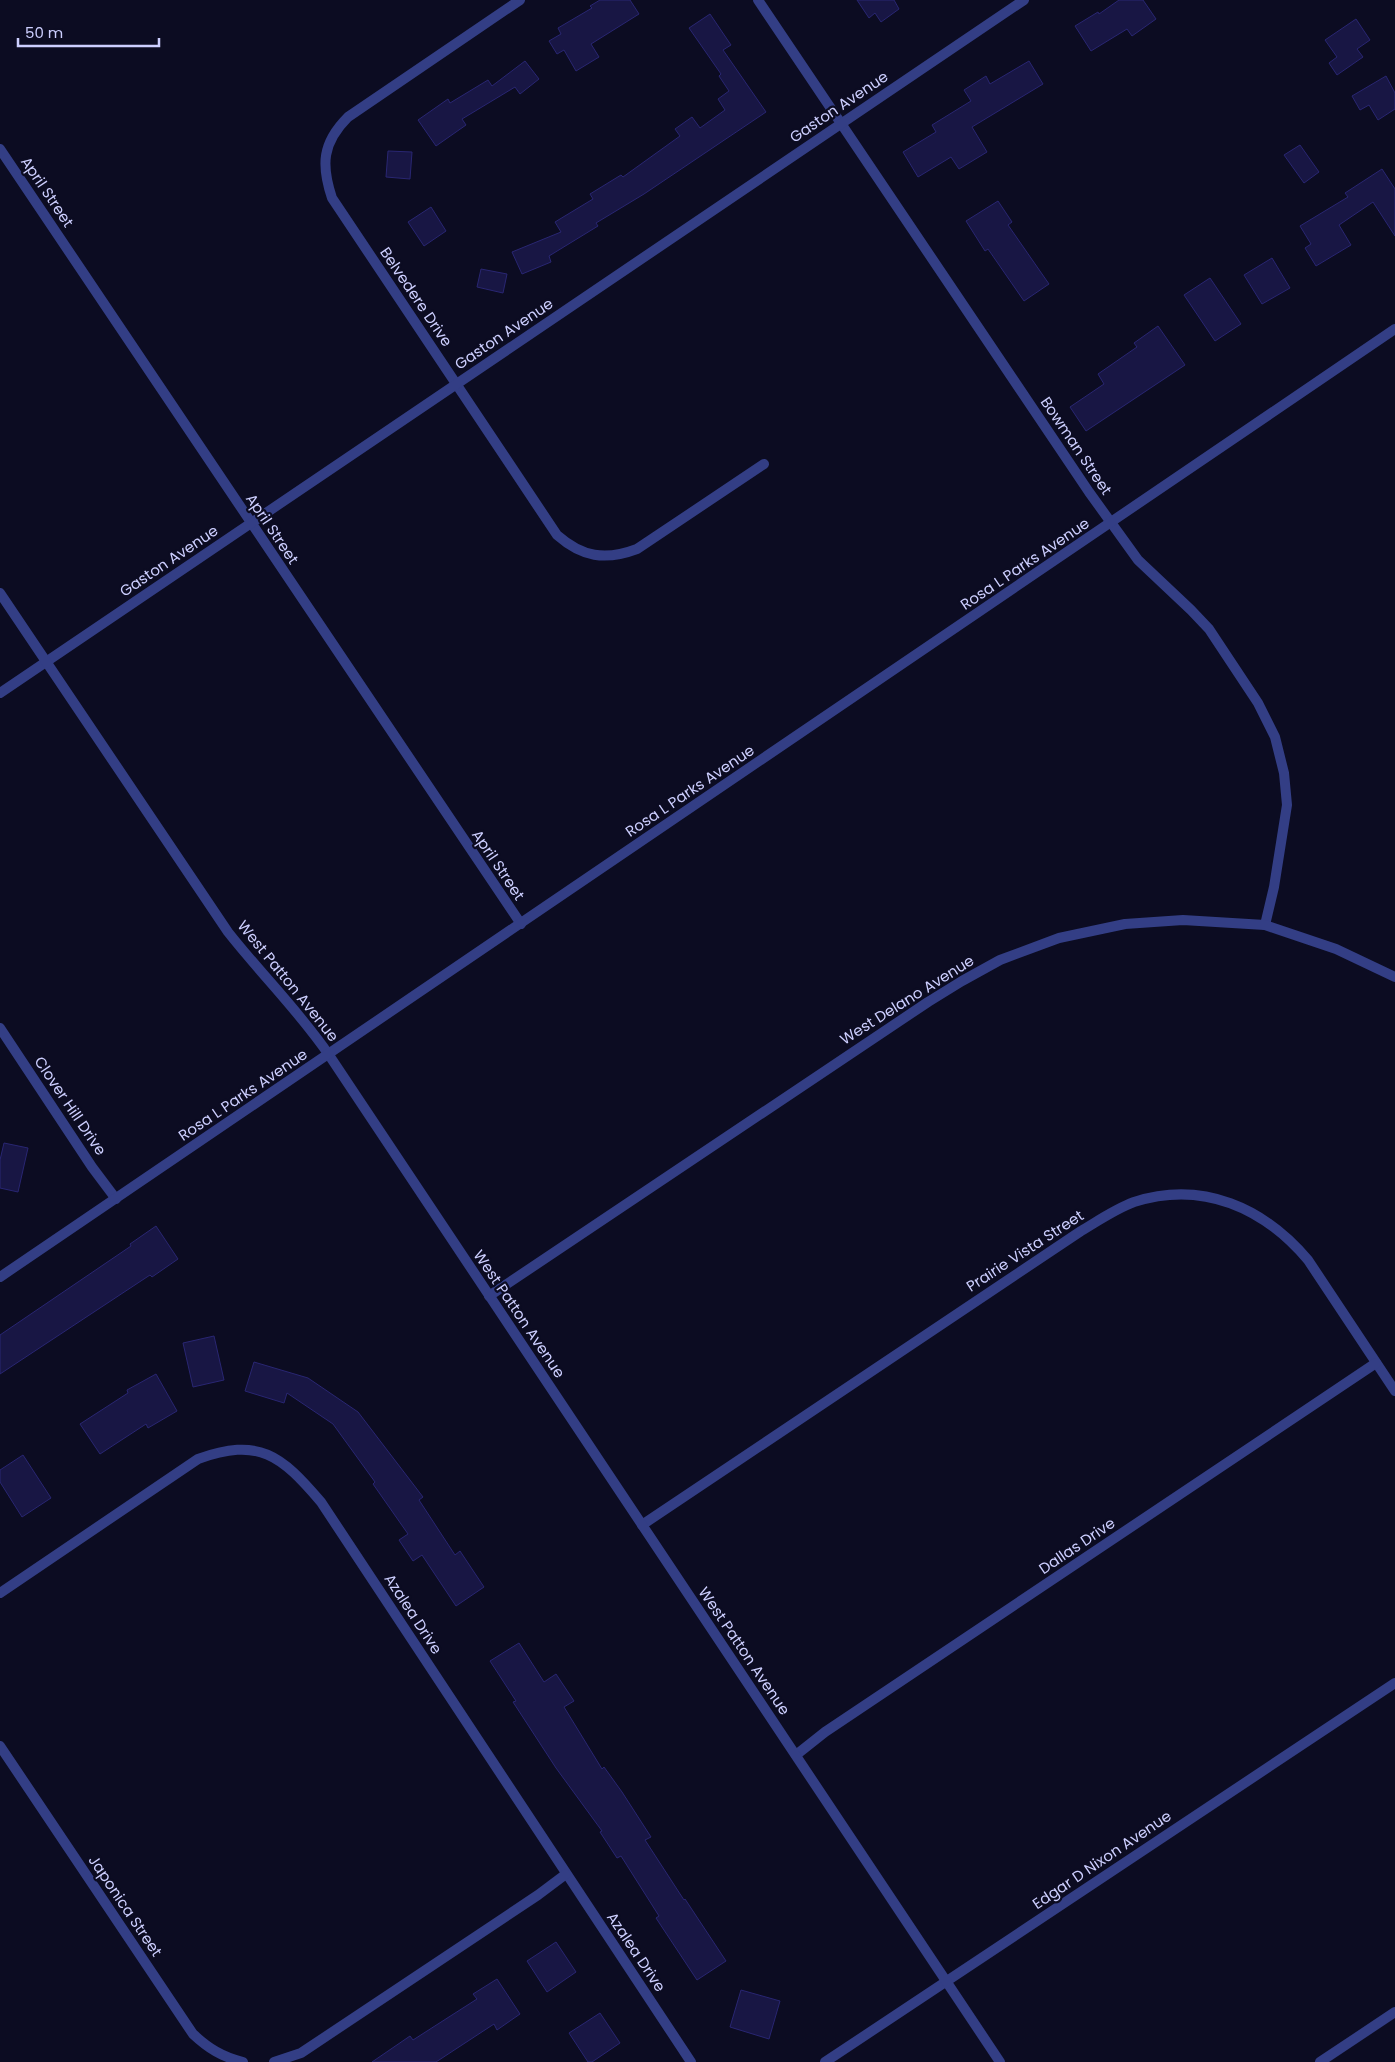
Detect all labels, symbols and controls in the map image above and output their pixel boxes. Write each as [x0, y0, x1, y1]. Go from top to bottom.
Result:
scale bar [18, 15, 159, 47]
text: 50 m [25, 22, 63, 43]
street label: Gaston Avenue [785, 66, 892, 147]
street label: April Street [16, 152, 79, 231]
street label: Belvedere Drive [375, 243, 458, 351]
street label: Gaston Avenue [450, 293, 557, 374]
street label: Bowman Street [1036, 393, 1117, 499]
street label: April Street [241, 489, 304, 568]
street label: Rosa L Parks Avenue [956, 513, 1093, 615]
street label: Gaston Avenue [115, 520, 222, 601]
street label: Rosa L Parks Avenue [621, 740, 758, 842]
street label: April Street [467, 825, 530, 904]
street label: West Patton Avenue [233, 916, 344, 1046]
street label: West Delano Avenue [836, 950, 978, 1049]
street label: Rosa L Parks Avenue [174, 1044, 311, 1146]
street label: Clover Hill Drive [29, 1052, 111, 1159]
street label: Prairie Vista Street [962, 1205, 1087, 1296]
street label: West Patton Avenue [469, 1245, 570, 1382]
street label: Dallas Drive [1034, 1512, 1119, 1579]
street label: Azalea Drive [380, 1570, 447, 1658]
street label: West Patton Avenue [694, 1582, 795, 1719]
street label: Edgar D Nixon Avenue [1028, 1805, 1175, 1914]
street label: Japonica Street [84, 1851, 167, 1961]
street label: Azalea Drive [602, 1908, 671, 1996]

